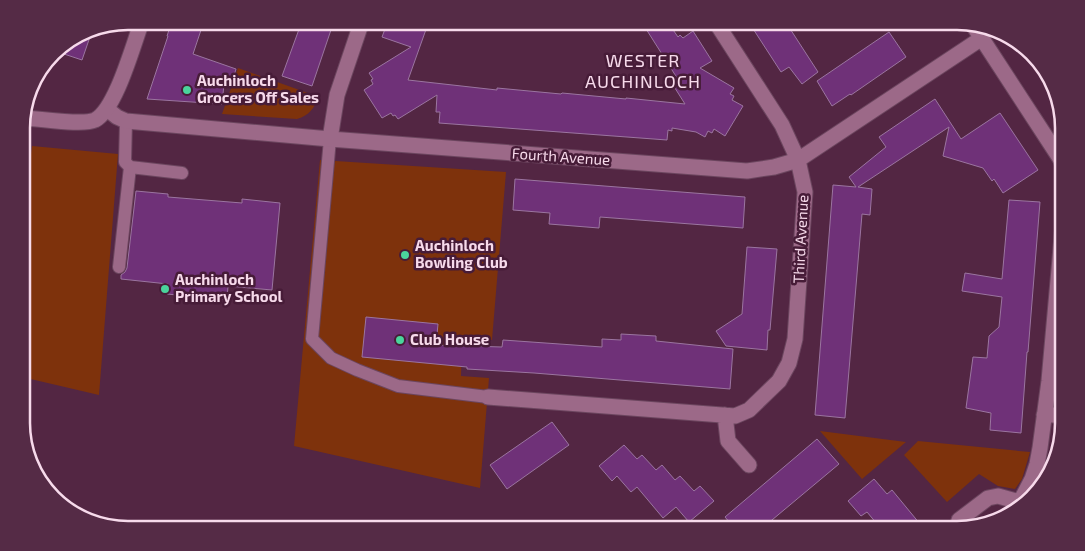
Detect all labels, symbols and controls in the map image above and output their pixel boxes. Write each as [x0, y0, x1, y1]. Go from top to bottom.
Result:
district label: WESTER AUCHINLOCH [585, 49, 701, 92]
place label: Auchinloch Grocers Off Sales [197, 71, 319, 106]
marker: Auchinloch Grocers Off Sales [181, 84, 193, 96]
street label: Fourth Avenue [511, 144, 611, 168]
street label: Third Avenue [789, 194, 811, 284]
place label: Auchinloch Bowling Club [415, 236, 508, 271]
marker: Auchinloch Bowling Club [399, 249, 411, 261]
place label: Auchinloch Primary School [175, 270, 283, 306]
marker: Auchinloch Primary School [159, 283, 171, 295]
place label: Club House [410, 330, 489, 348]
marker: Club House [394, 334, 406, 346]

